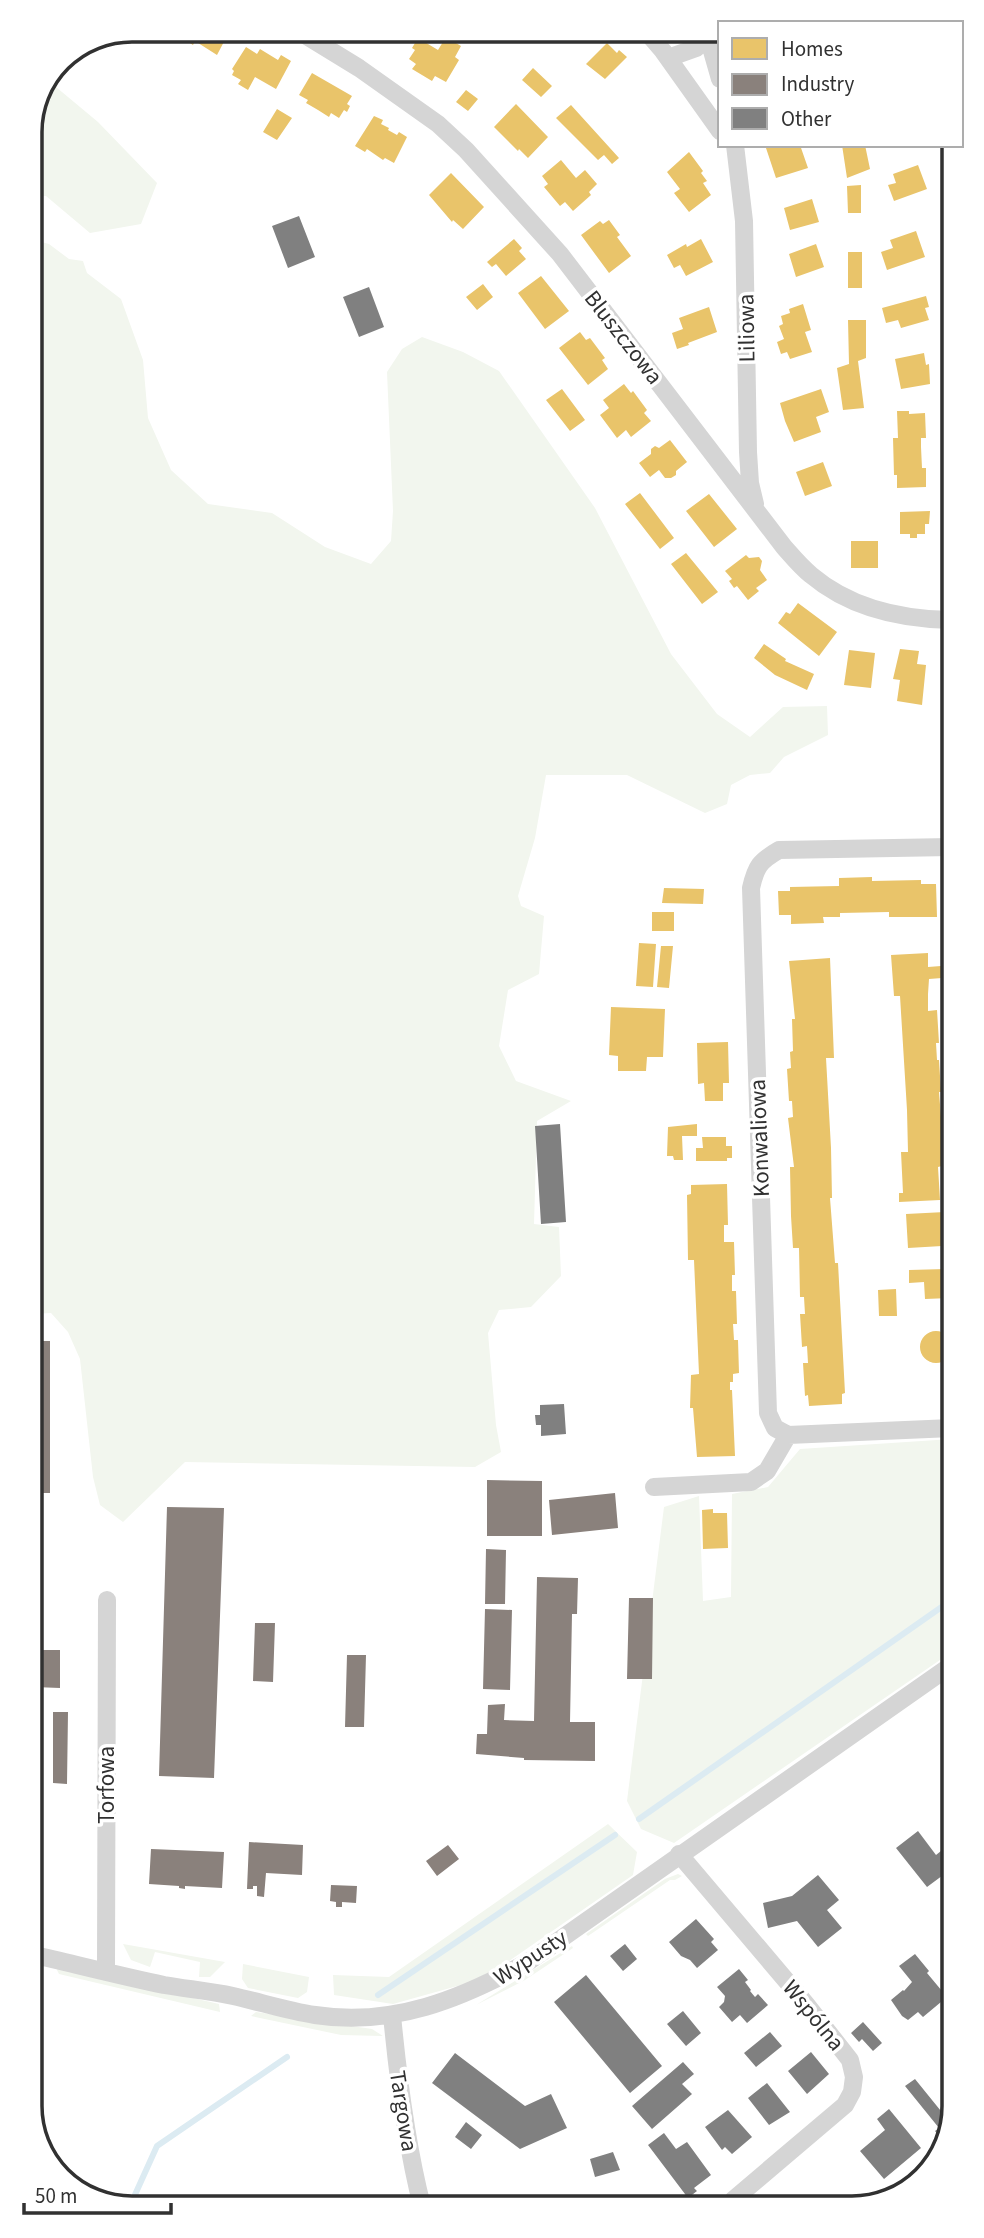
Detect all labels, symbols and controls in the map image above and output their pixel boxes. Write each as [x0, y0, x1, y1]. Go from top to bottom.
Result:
legend [718, 21, 963, 147]
text: Homes [781, 34, 843, 64]
text: Industry [781, 69, 854, 99]
text: Other [781, 104, 832, 134]
street label: Bluszczowa [576, 283, 671, 391]
street label: Liliowa [729, 293, 764, 363]
street label: Konwaliowa [741, 1078, 778, 1197]
street label: Torfowa [90, 1746, 123, 1824]
street label: Wypusty [487, 1921, 574, 1994]
street label: Wspólna [775, 1973, 853, 2058]
street label: Targowa [381, 2068, 426, 2154]
scale bar [24, 2172, 172, 2216]
text: 50 m [35, 2181, 77, 2211]

